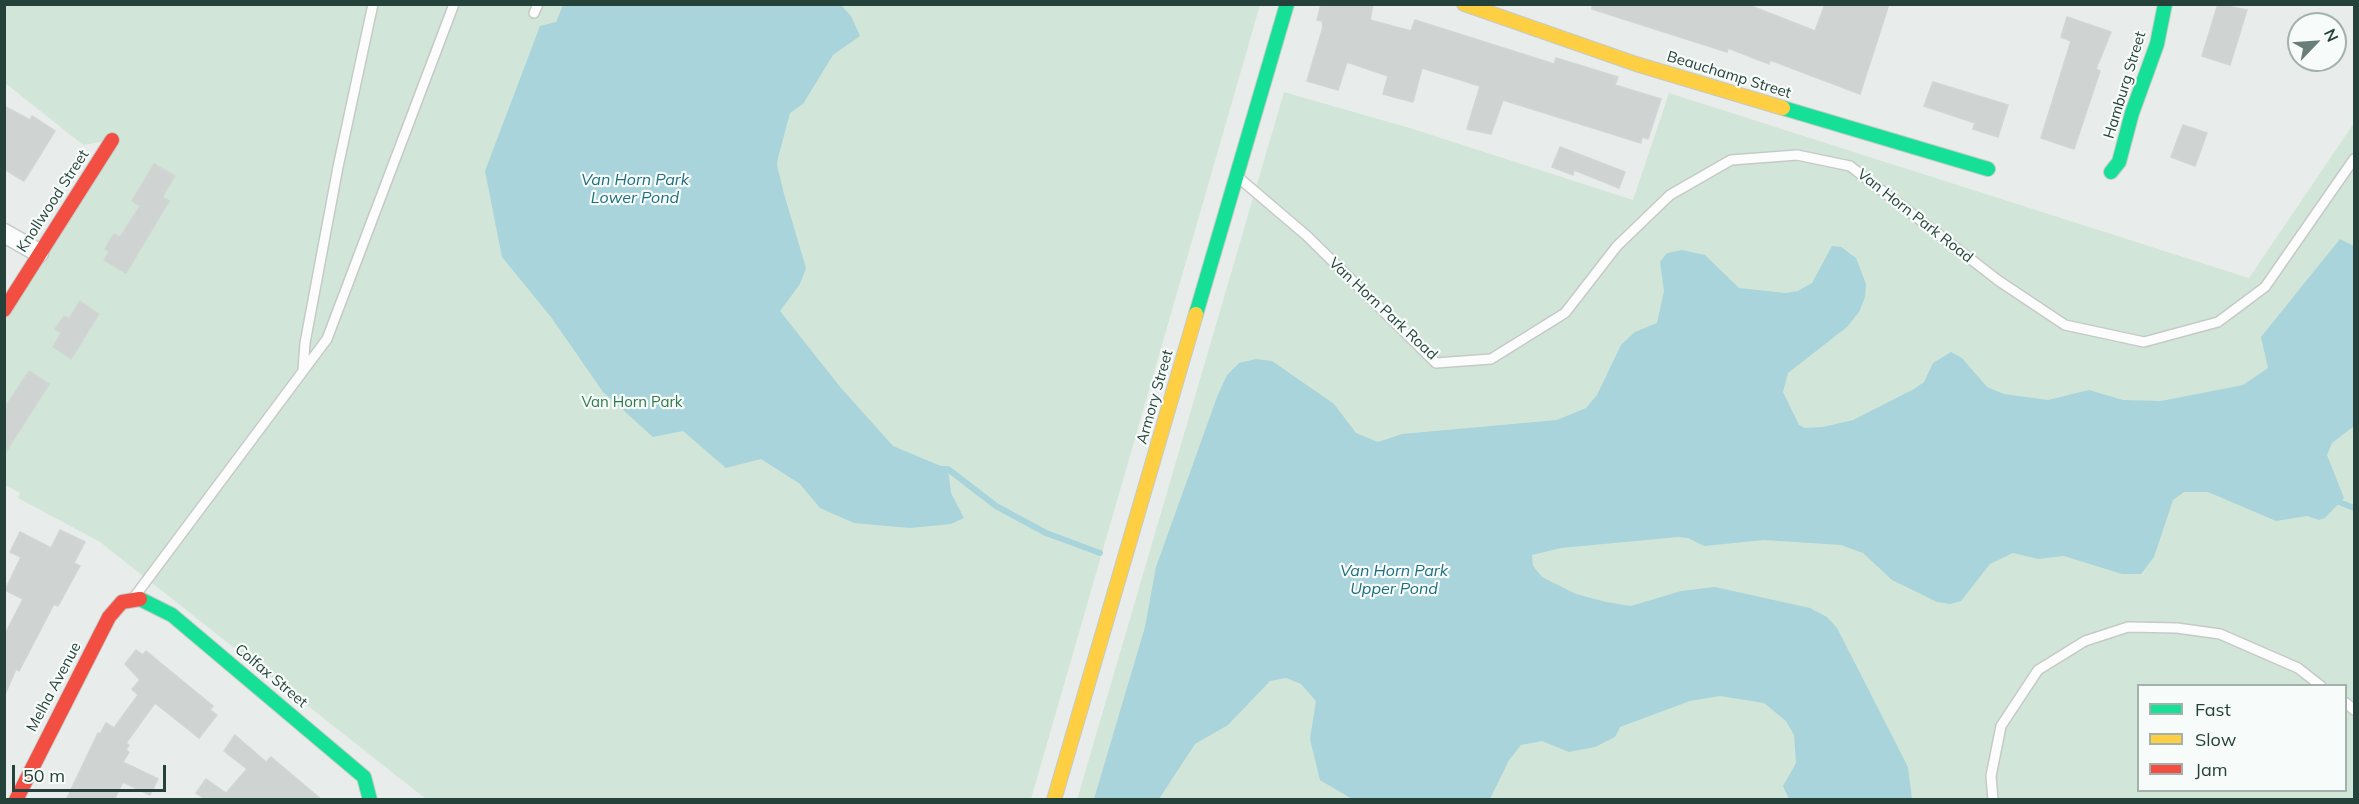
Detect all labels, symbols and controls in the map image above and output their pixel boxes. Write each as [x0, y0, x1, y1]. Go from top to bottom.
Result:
north arrow [2287, 12, 2347, 72]
text: N [2320, 26, 2343, 45]
street label: Hamburg Street [2100, 29, 2150, 141]
street label: Beauchamp Street [1665, 48, 1793, 102]
street label: Knollwood Street [13, 146, 93, 256]
street label: Van Horn Park Road [1854, 165, 1976, 267]
water label: Van Horn Park Lower Pond [581, 170, 689, 208]
street label: Van Horn Park Road [1325, 254, 1441, 364]
street label: Armory Street [1133, 348, 1177, 446]
park label: Van Horn Park [581, 393, 683, 411]
water label: Van Horn Park Upper Pond [1340, 561, 1448, 599]
street label: Melha Avenue [23, 639, 85, 735]
street label: Colfax Street [231, 640, 311, 712]
legend [2137, 684, 2347, 792]
text: Fast [2195, 698, 2231, 721]
text: Slow [2195, 728, 2236, 751]
scale bar [15, 753, 170, 791]
text: Jam [2195, 758, 2228, 781]
text: 50 m [23, 764, 65, 787]

